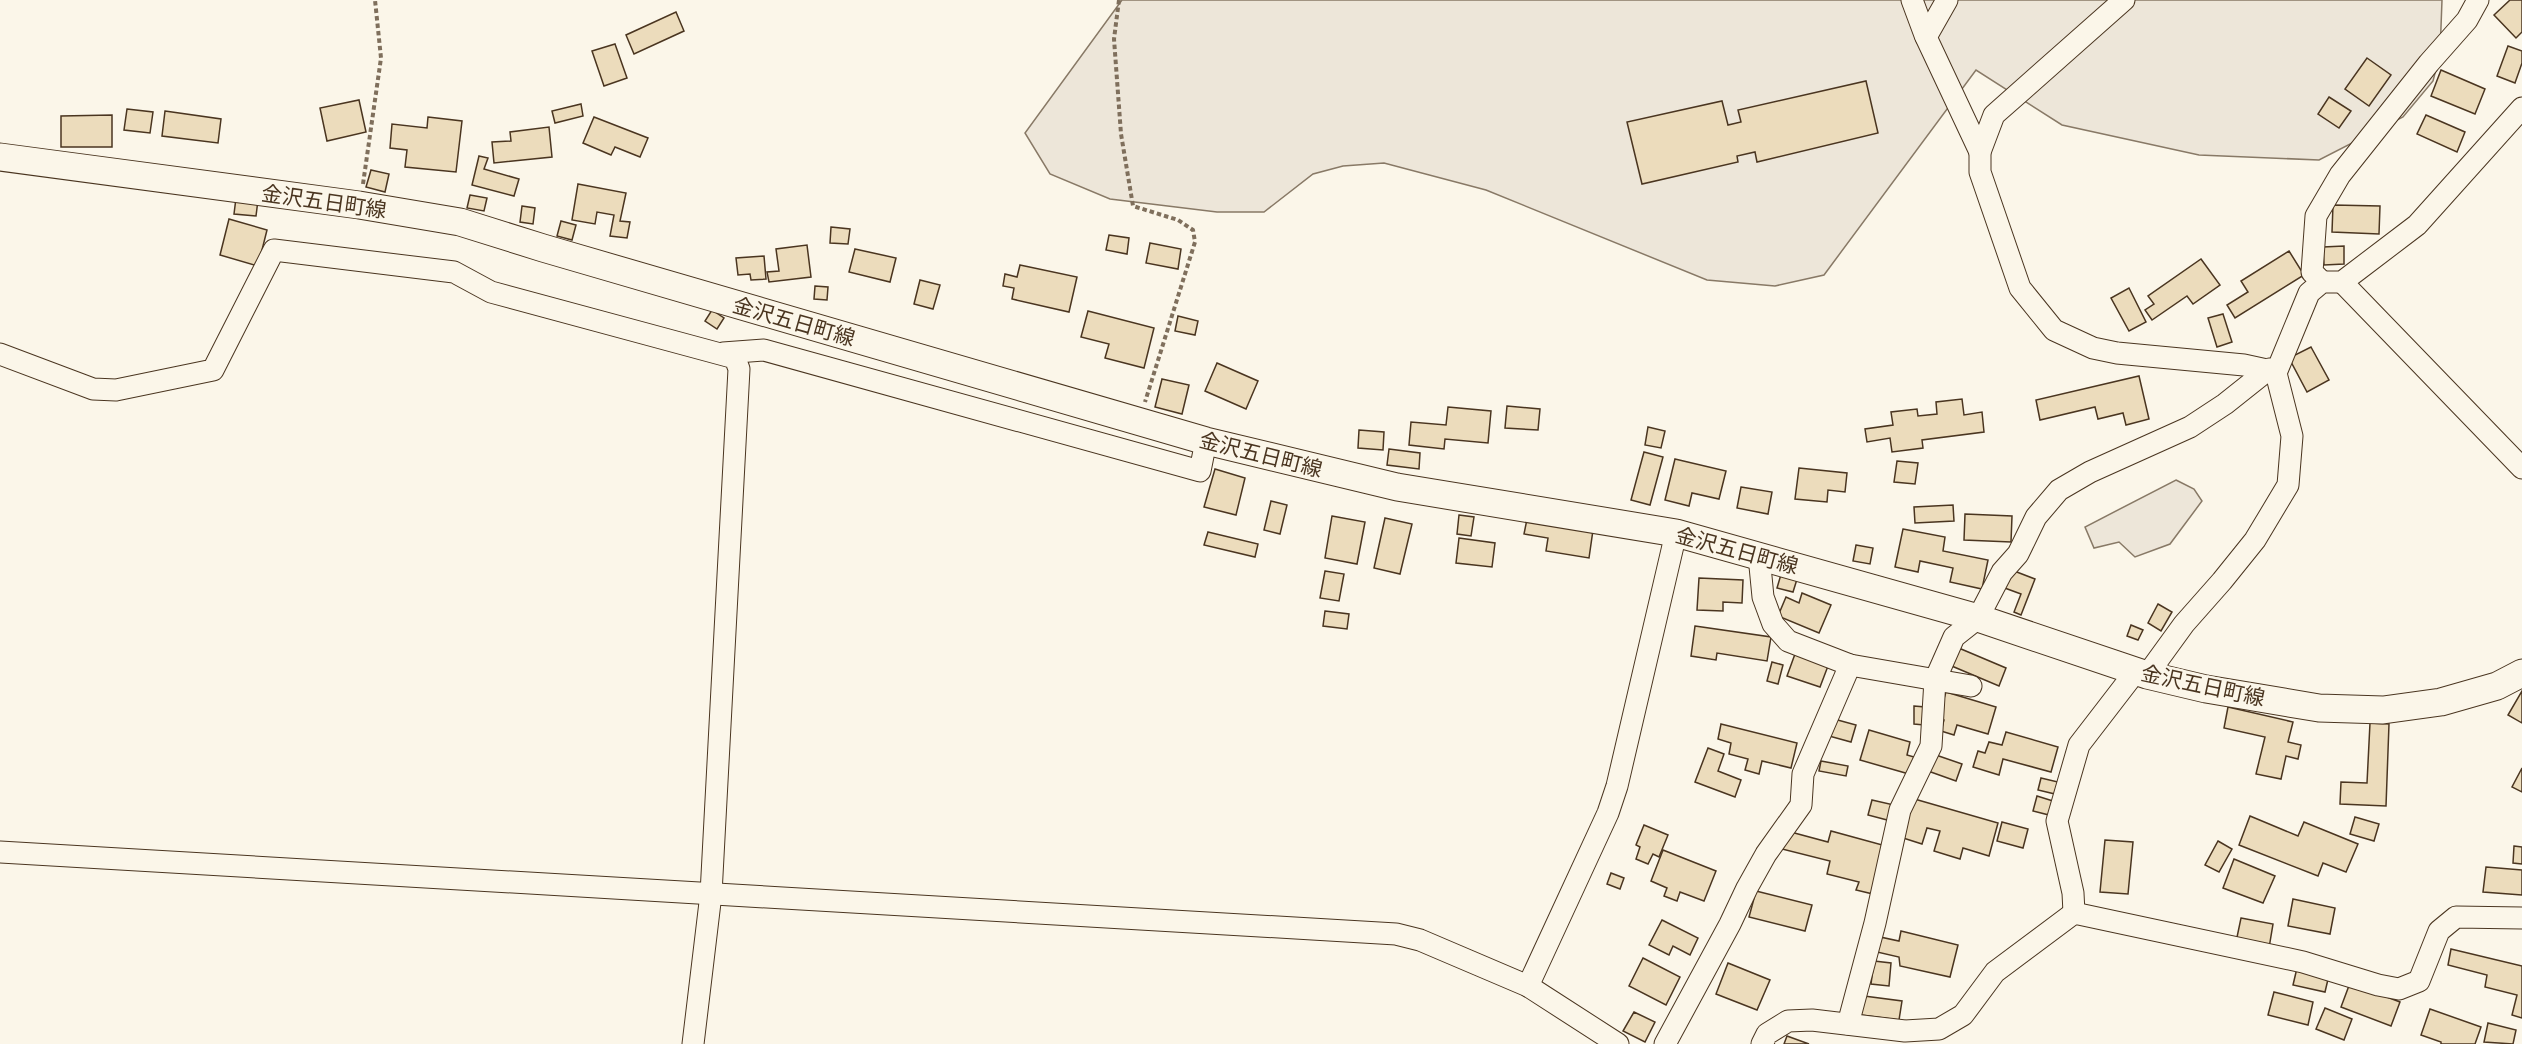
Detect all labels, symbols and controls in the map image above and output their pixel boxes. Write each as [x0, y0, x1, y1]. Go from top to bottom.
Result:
street label: 金沢五日町線 [260, 179, 388, 223]
street label: 金沢五日町線 [730, 291, 858, 351]
street label: 金沢五日町線 [1197, 426, 1325, 482]
street label: 金沢五日町線 [1673, 521, 1801, 579]
street label: 金沢五日町線 [2139, 659, 2267, 711]

